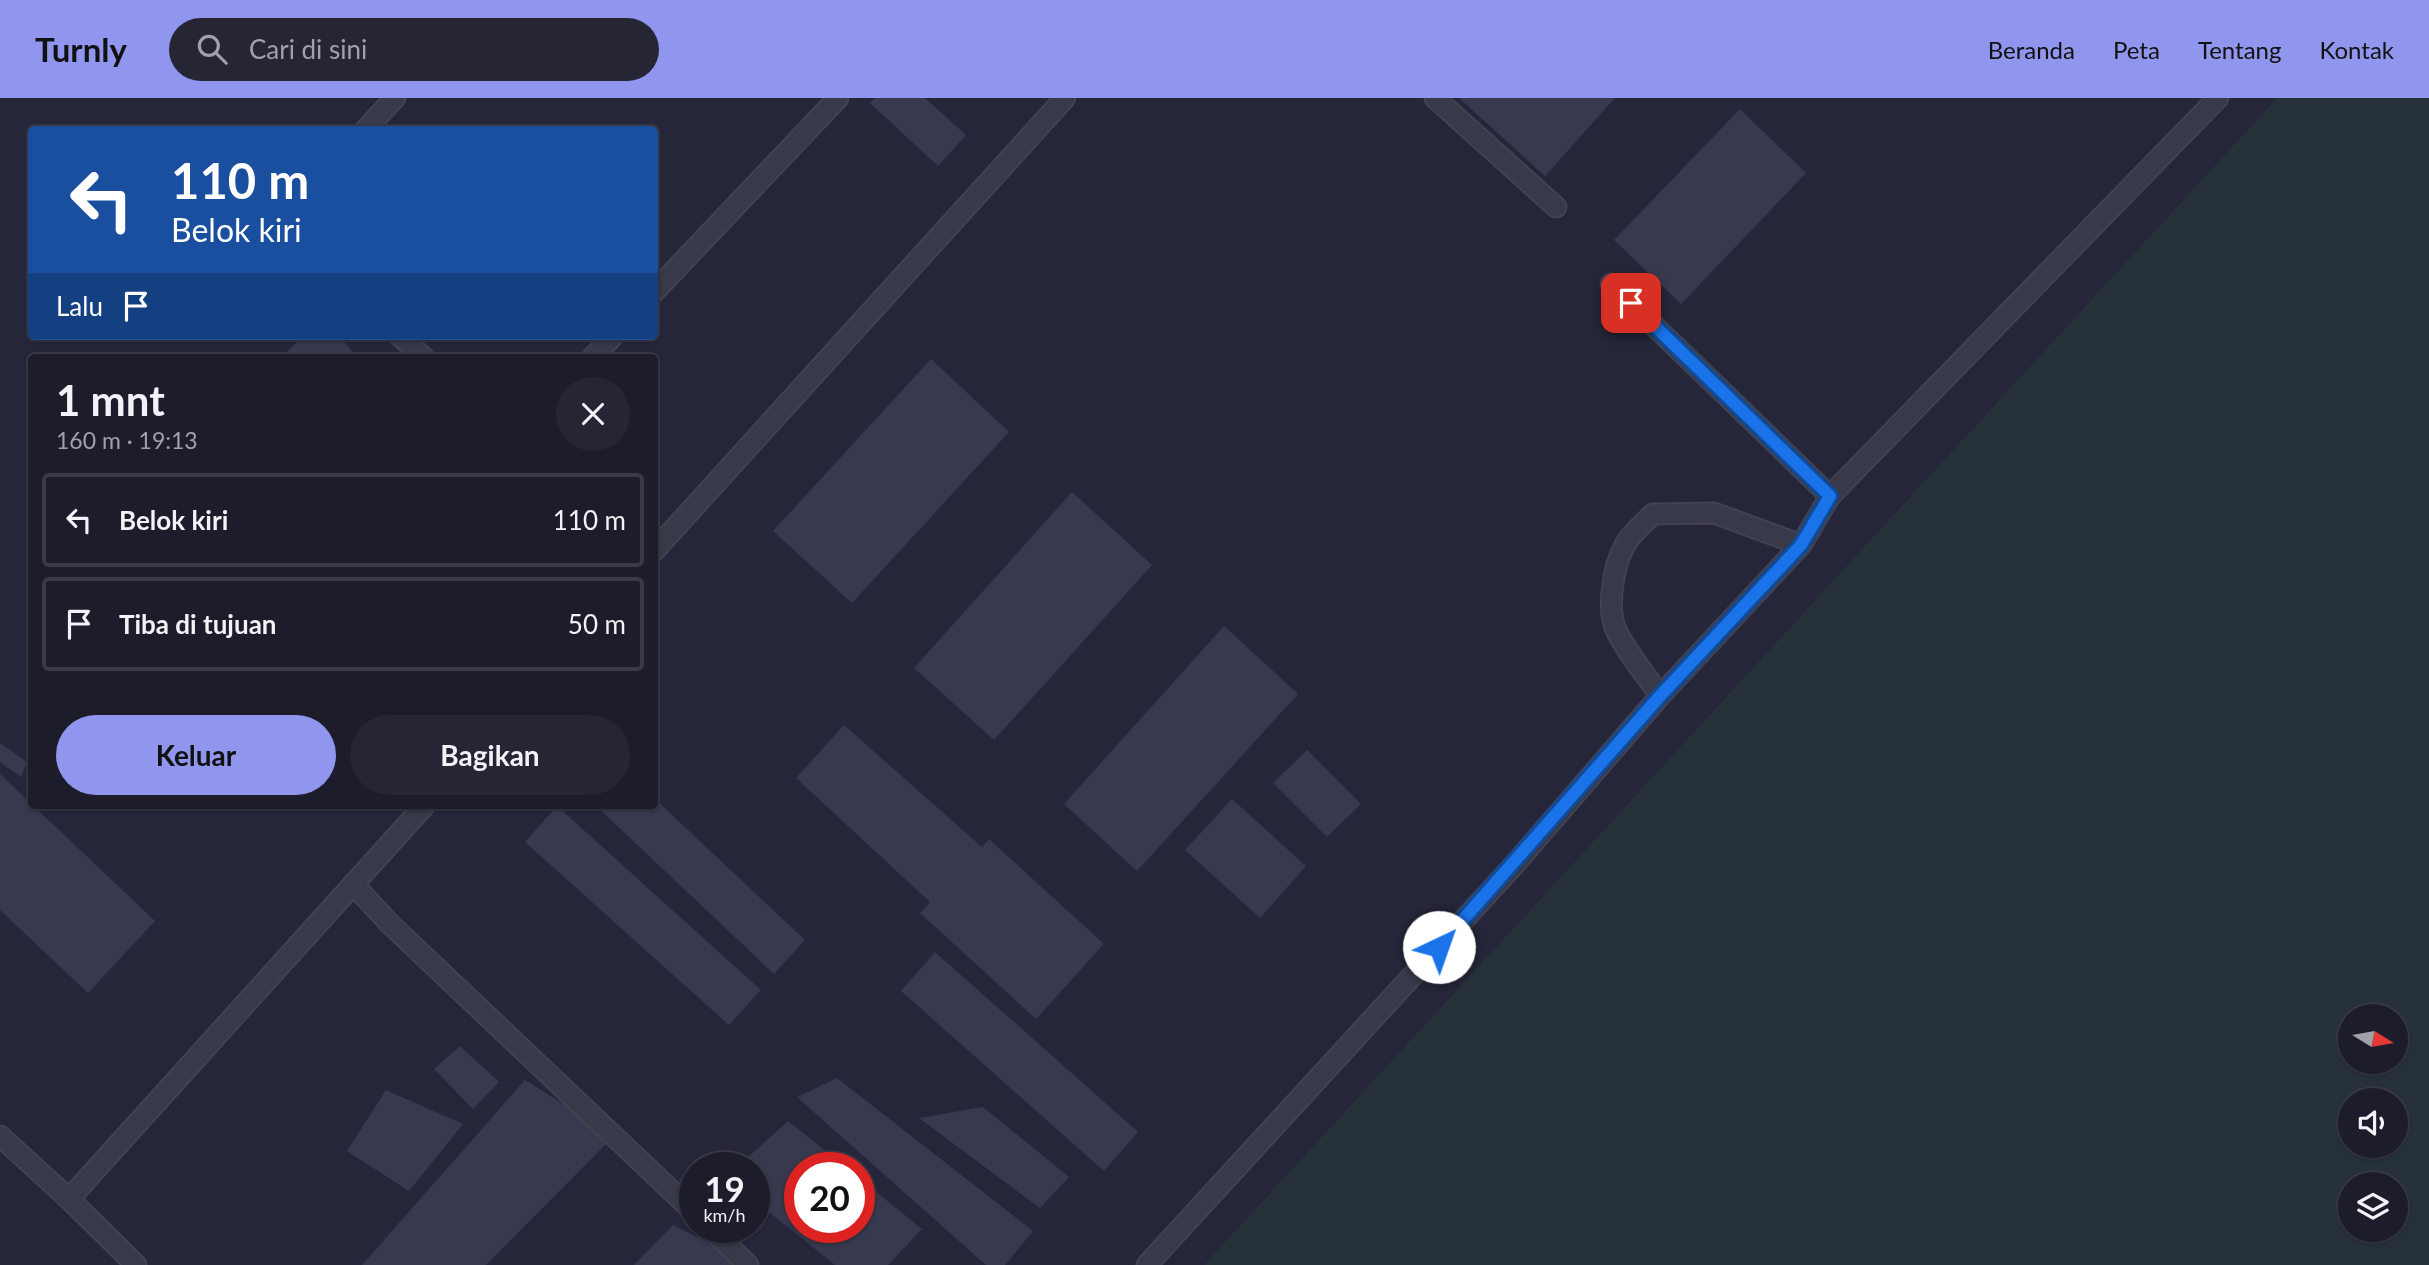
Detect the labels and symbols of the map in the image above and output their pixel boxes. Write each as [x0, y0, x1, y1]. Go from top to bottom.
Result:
pin [1601, 273, 1661, 333]
position arrow [1402, 910, 1476, 984]
north arrow [2338, 1004, 2408, 1074]
speed limit sign: 20 [784, 1152, 875, 1243]

